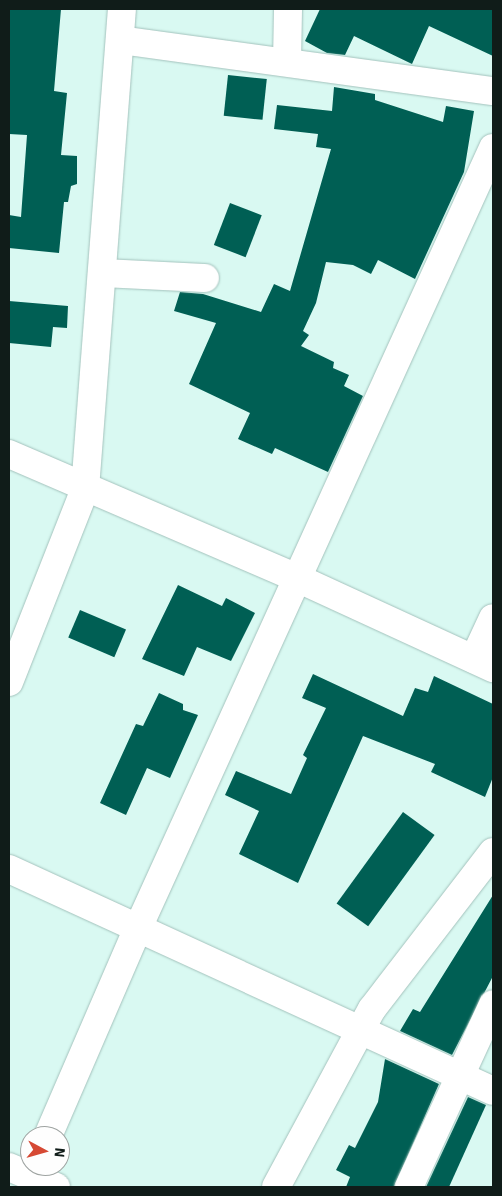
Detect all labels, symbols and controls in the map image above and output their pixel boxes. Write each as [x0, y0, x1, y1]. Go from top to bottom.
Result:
north arrow [20, 1126, 70, 1176]
text: N [50, 1147, 68, 1158]

